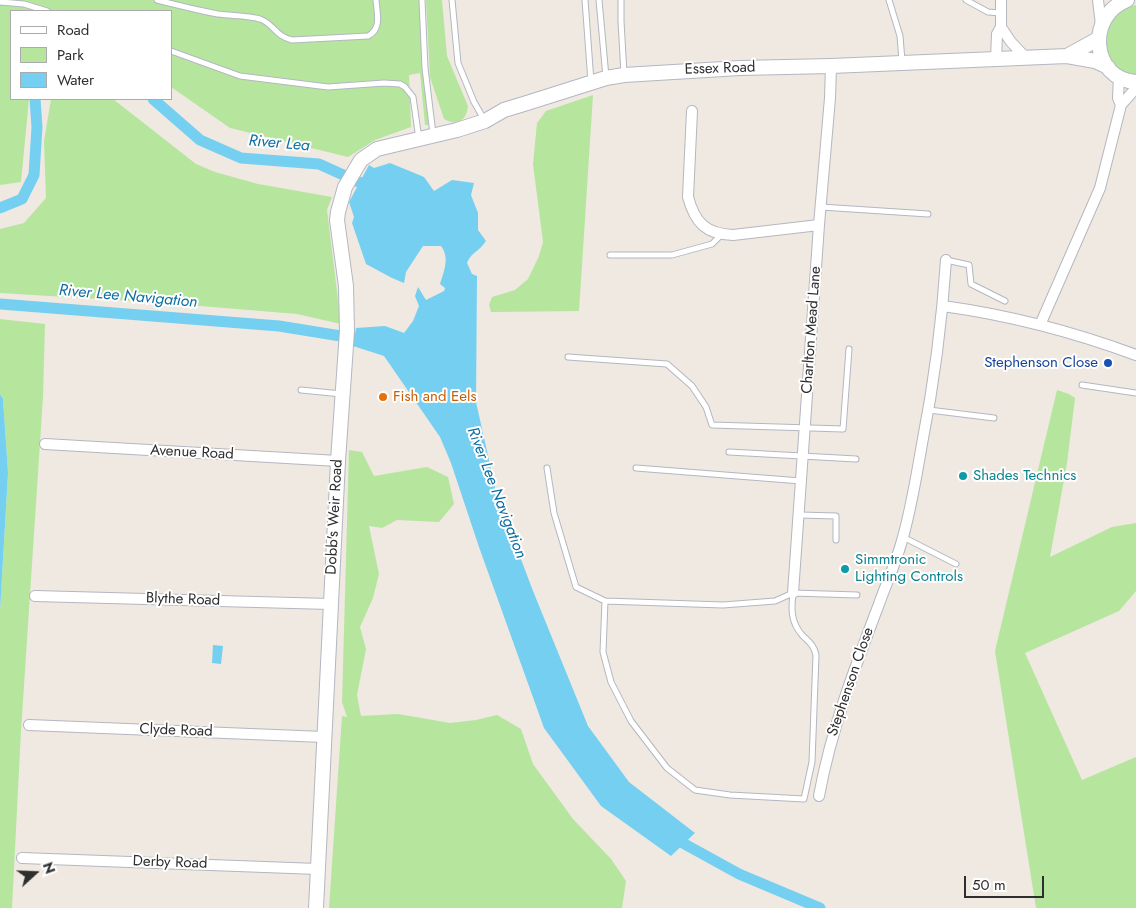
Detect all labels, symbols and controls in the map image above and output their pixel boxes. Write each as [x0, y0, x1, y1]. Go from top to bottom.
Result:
legend [10, 10, 172, 100]
text: Road [57, 19, 89, 41]
text: Park [57, 44, 84, 66]
street label: Essex Road [684, 59, 756, 79]
text: Water [57, 69, 94, 91]
water label: River Lea [248, 132, 310, 156]
street label: Charlton Mead Lane [799, 266, 825, 394]
water label: River Lee Navigation [58, 281, 198, 313]
place label: Stephenson Close [984, 354, 1098, 372]
marker: Stephenson Close [1102, 357, 1114, 369]
place label: Fish and Eels [393, 388, 476, 406]
marker: Fish and Eels [377, 391, 389, 403]
water label: River Lee Navigation [462, 425, 530, 561]
street label: Avenue Road [150, 442, 234, 464]
street label: Dobb's Weir Road [323, 459, 347, 575]
place label: Shades Technics [973, 467, 1076, 485]
marker: Shades Technics [957, 470, 969, 482]
place label: Simmtronic Lighting Controls [855, 551, 963, 586]
marker: Simmtronic Lighting Controls [839, 563, 851, 575]
street label: Blythe Road [145, 590, 221, 610]
street label: Stephenson Close [824, 625, 878, 739]
street label: Clyde Road [139, 721, 213, 741]
north arrow [10, 848, 60, 898]
street label: Derby Road [132, 853, 208, 873]
text: N [38, 859, 60, 877]
scale bar [966, 866, 1046, 898]
text: 50 m [972, 874, 1006, 896]

